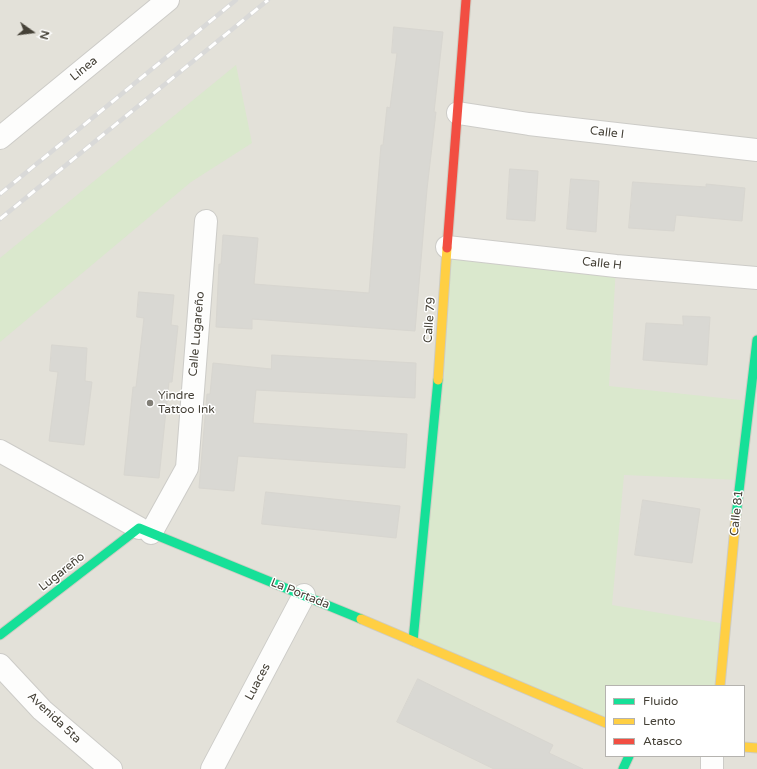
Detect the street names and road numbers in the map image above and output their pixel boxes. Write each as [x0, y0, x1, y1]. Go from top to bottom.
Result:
street label: Línea [68, 54, 100, 84]
street label: Calle I [589, 124, 625, 142]
street label: Calle H [581, 255, 623, 273]
street label: Calle Lugareño [186, 291, 208, 377]
street label: Calle 79 [421, 297, 439, 343]
street label: Calle 81 [727, 489, 747, 537]
street label: Lugareño [36, 550, 88, 594]
street label: La Portada [268, 576, 332, 612]
street label: Luaces [242, 661, 274, 703]
street label: Avenida 5ta [24, 689, 84, 747]

